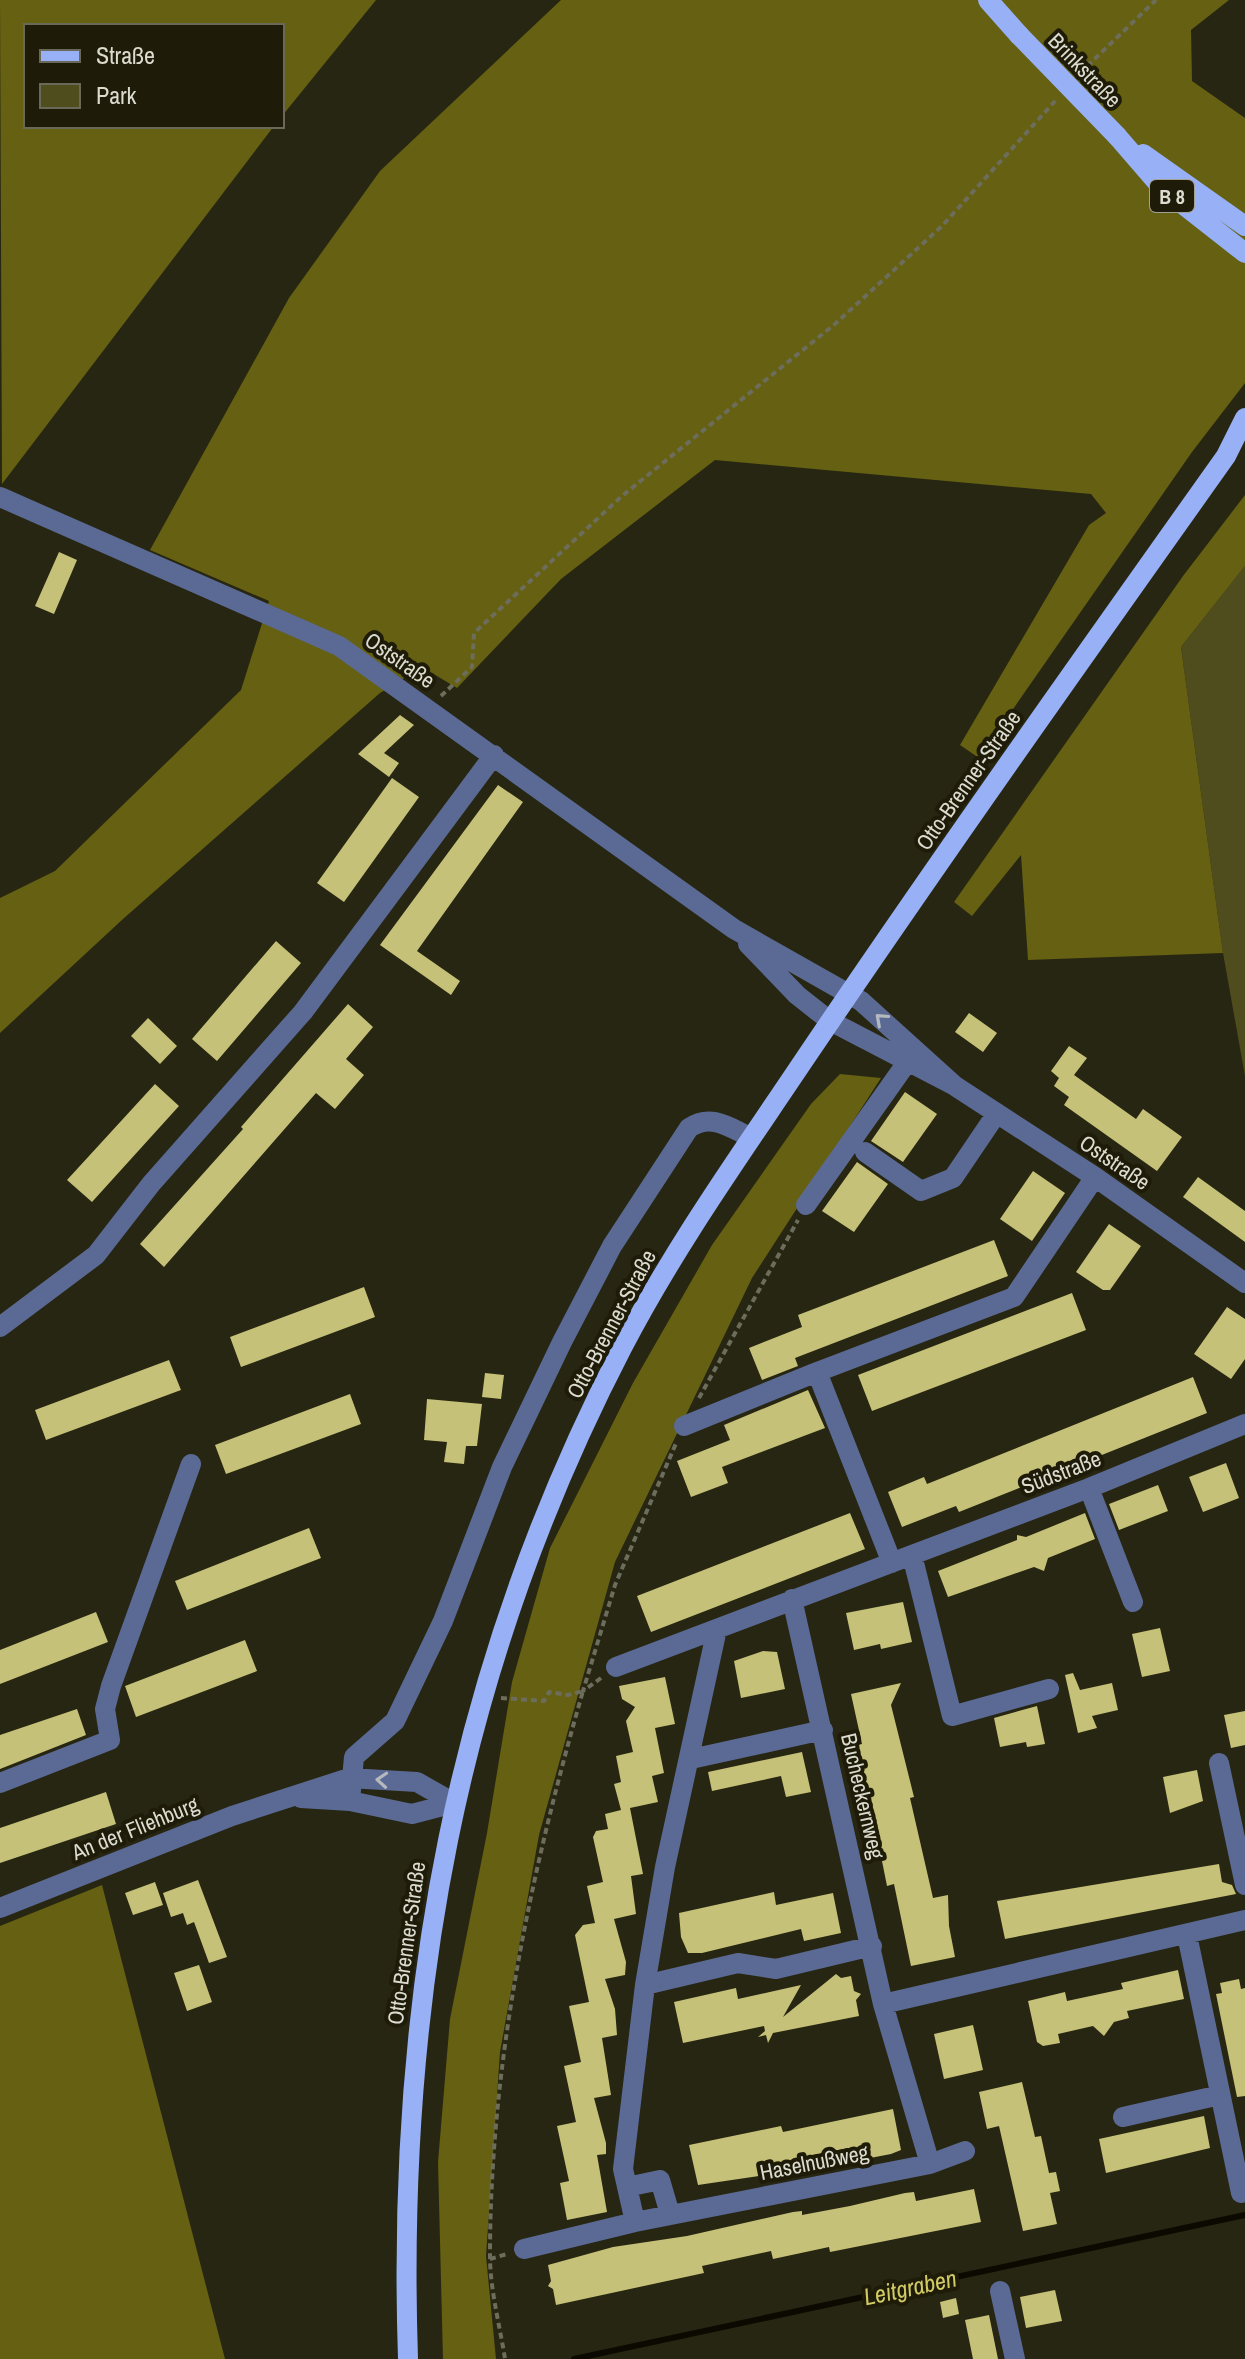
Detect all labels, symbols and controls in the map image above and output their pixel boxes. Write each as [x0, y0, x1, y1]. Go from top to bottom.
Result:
legend [24, 24, 284, 128]
street label: Brinkstraße [1042, 26, 1128, 114]
text: Straße [96, 39, 155, 71]
text: Park [96, 79, 137, 111]
road number: B 8 [1150, 180, 1194, 212]
street label: Oststraße [359, 625, 441, 695]
street label: Otto-Brenner-Straße [909, 704, 1027, 856]
one-way arrow [876, 1014, 891, 1029]
street label: Oststraße [1074, 1127, 1156, 1197]
street label: Otto-Brenner-Straße [559, 1244, 663, 1404]
street label: Südstraße [1017, 1443, 1105, 1501]
street label: Bucheckernweg [834, 1730, 892, 1862]
one-way arrow [375, 1772, 388, 1789]
street label: An der Fliehburg [66, 1789, 203, 1867]
street label: Otto-Brenner-Straße [380, 1859, 432, 2027]
street label: Haselnußweg [757, 2137, 871, 2187]
water label: Leitgraben [861, 2262, 959, 2312]

